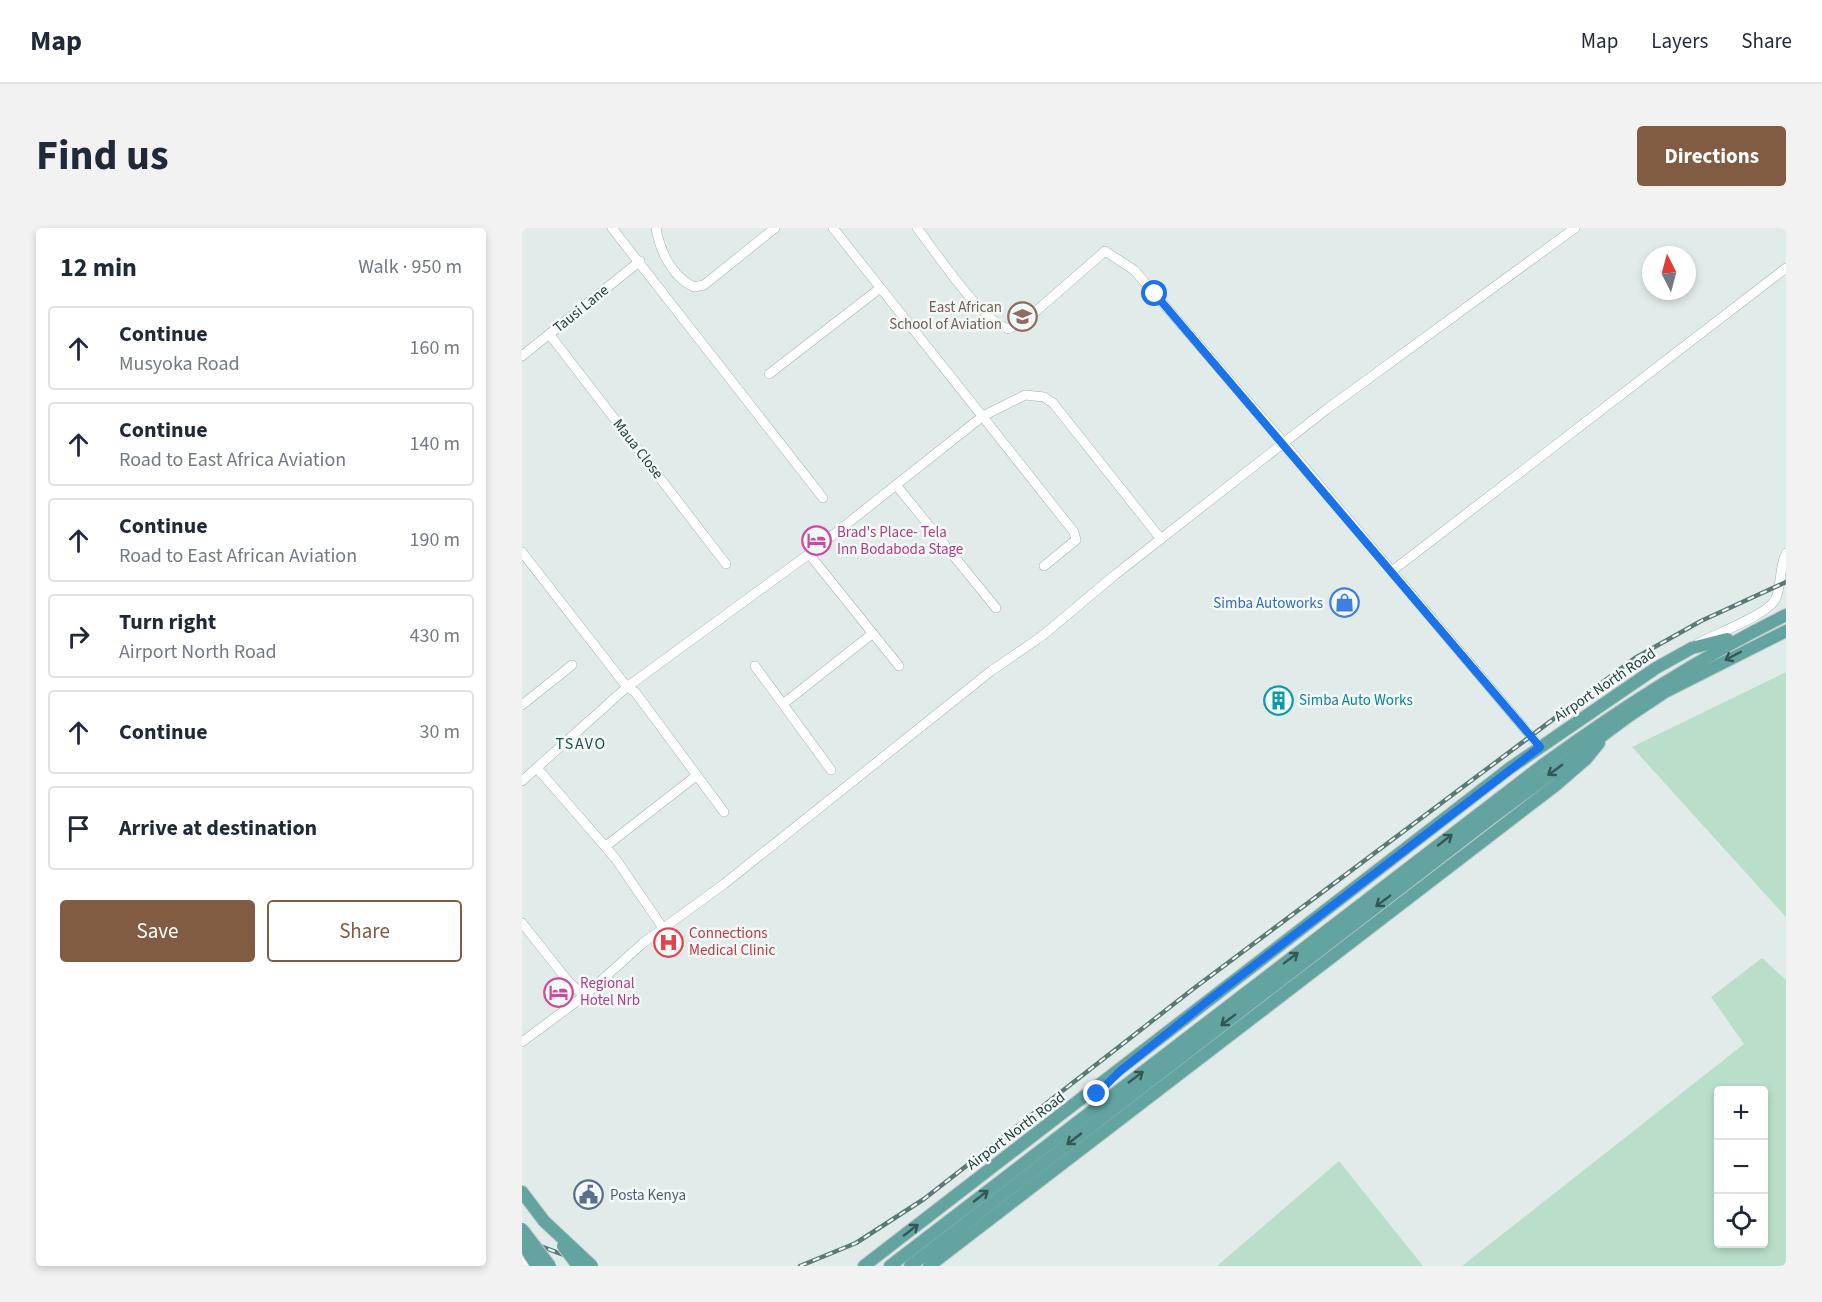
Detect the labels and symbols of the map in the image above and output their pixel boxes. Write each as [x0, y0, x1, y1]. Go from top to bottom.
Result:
north arrow [1642, 246, 1696, 300]
street label: Tausi Lane [549, 280, 613, 338]
route start [1141, 280, 1167, 306]
place label: East African School of Aviation [889, 297, 1002, 335]
school or university icon: East African School of Aviation [1007, 300, 1039, 332]
street label: Maua Close [608, 414, 668, 484]
place label: Brad's Place- Tela Inn Bodaboda Stage [837, 522, 963, 560]
hotel icon: Brad's Place- Tela Inn Bodaboda Stage [800, 525, 832, 557]
shop icon: Simba Autoworks [1328, 587, 1360, 619]
place label: Simba Autoworks [1213, 593, 1323, 614]
street label: Airport North Road [1550, 643, 1660, 727]
one-way arrow [1725, 651, 1743, 663]
building icon: Simba Auto Works [1262, 684, 1294, 716]
place label: Simba Auto Works [1299, 690, 1413, 711]
district label: TSAVO [555, 733, 607, 755]
one-way arrow [1547, 764, 1563, 777]
one-way arrow [1437, 833, 1453, 846]
one-way arrow [1375, 895, 1391, 908]
place label: Connections Medical Clinic [689, 923, 775, 961]
hospital icon: Connections Medical Clinic [652, 926, 684, 958]
one-way arrow [1282, 952, 1298, 965]
place label: Regional Hotel Nrb [580, 973, 640, 1011]
hotel icon: Regional Hotel Nrb [543, 976, 575, 1008]
one-way arrow [1221, 1013, 1237, 1026]
one-way arrow [1127, 1070, 1143, 1083]
route end [1083, 1080, 1109, 1106]
street label: Airport North Road [962, 1087, 1070, 1175]
one-way arrow [1066, 1132, 1082, 1145]
public building icon: Posta Kenya [573, 1179, 605, 1211]
place label: Posta Kenya [610, 1185, 686, 1206]
one-way arrow [973, 1189, 989, 1202]
one-way arrow [902, 1224, 918, 1237]

